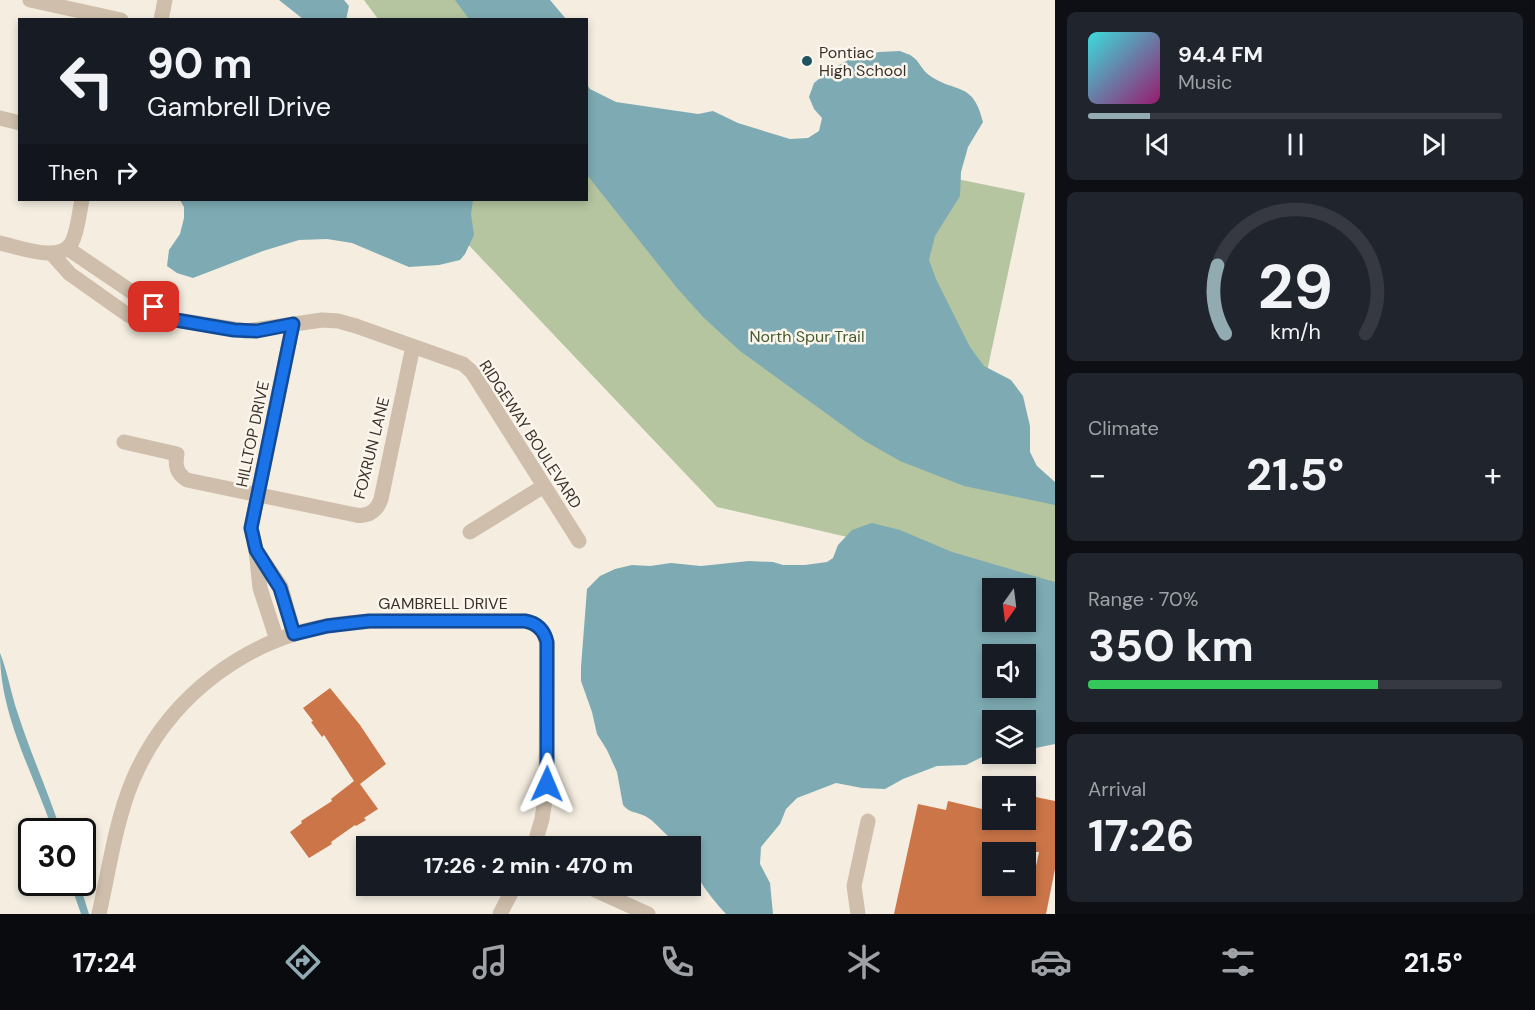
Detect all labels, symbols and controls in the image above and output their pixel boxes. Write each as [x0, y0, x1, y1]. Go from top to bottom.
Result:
text: 90 m [147, 36, 253, 91]
text: 94.4 FM [1178, 40, 1263, 69]
icon: left [48, 42, 126, 120]
place label: Pontiac High School [819, 42, 906, 81]
marker: Pontiac High School [800, 54, 814, 68]
text: Music [1178, 69, 1233, 95]
text: Gambrell Drive [147, 89, 331, 124]
icon: previous [1141, 128, 1174, 161]
icon: pause [1279, 128, 1312, 161]
icon: next [1417, 128, 1450, 161]
icon: right [110, 156, 143, 189]
text: Then [48, 158, 98, 187]
text: 29 [1257, 246, 1333, 327]
pin [128, 281, 179, 332]
icon: arrive [137, 290, 170, 323]
text: km/h [1270, 318, 1320, 346]
park label: North Spur Trail [750, 326, 864, 347]
street label: RIDGEWAY BOULEVARD [475, 356, 587, 513]
street label: HILLTOP DRIVE [231, 379, 274, 489]
street label: FOXRUN LANE [349, 395, 394, 501]
text: Climate [1088, 415, 1159, 441]
text: 21.5° [1246, 445, 1344, 504]
text: − [1088, 453, 1106, 496]
text: + [1484, 453, 1502, 496]
north arrow [982, 578, 1036, 632]
map controls [982, 578, 1036, 896]
text: Range · 70% [1088, 586, 1198, 612]
street label: GAMBRELL DRIVE [378, 593, 508, 614]
text: 350 km [1088, 616, 1254, 675]
button: sound [982, 644, 1036, 698]
button: layers [982, 710, 1036, 764]
position arrow [515, 752, 579, 816]
button: + [982, 776, 1036, 830]
text: Arrival [1088, 776, 1146, 802]
text: 17:26 [1088, 806, 1194, 865]
speed limit sign: 30 [18, 818, 96, 896]
button: − [982, 842, 1036, 896]
text: 17:26 · 2 min · 470 m [424, 851, 633, 880]
icon: directions [282, 941, 324, 983]
icon: music [469, 941, 511, 983]
icon: phone [656, 941, 698, 983]
icon: climate [843, 941, 885, 983]
icon: car [1030, 941, 1072, 983]
icon: filters [1217, 941, 1259, 983]
text: 17:24 [73, 945, 137, 980]
text: 21.5° [1404, 945, 1462, 980]

